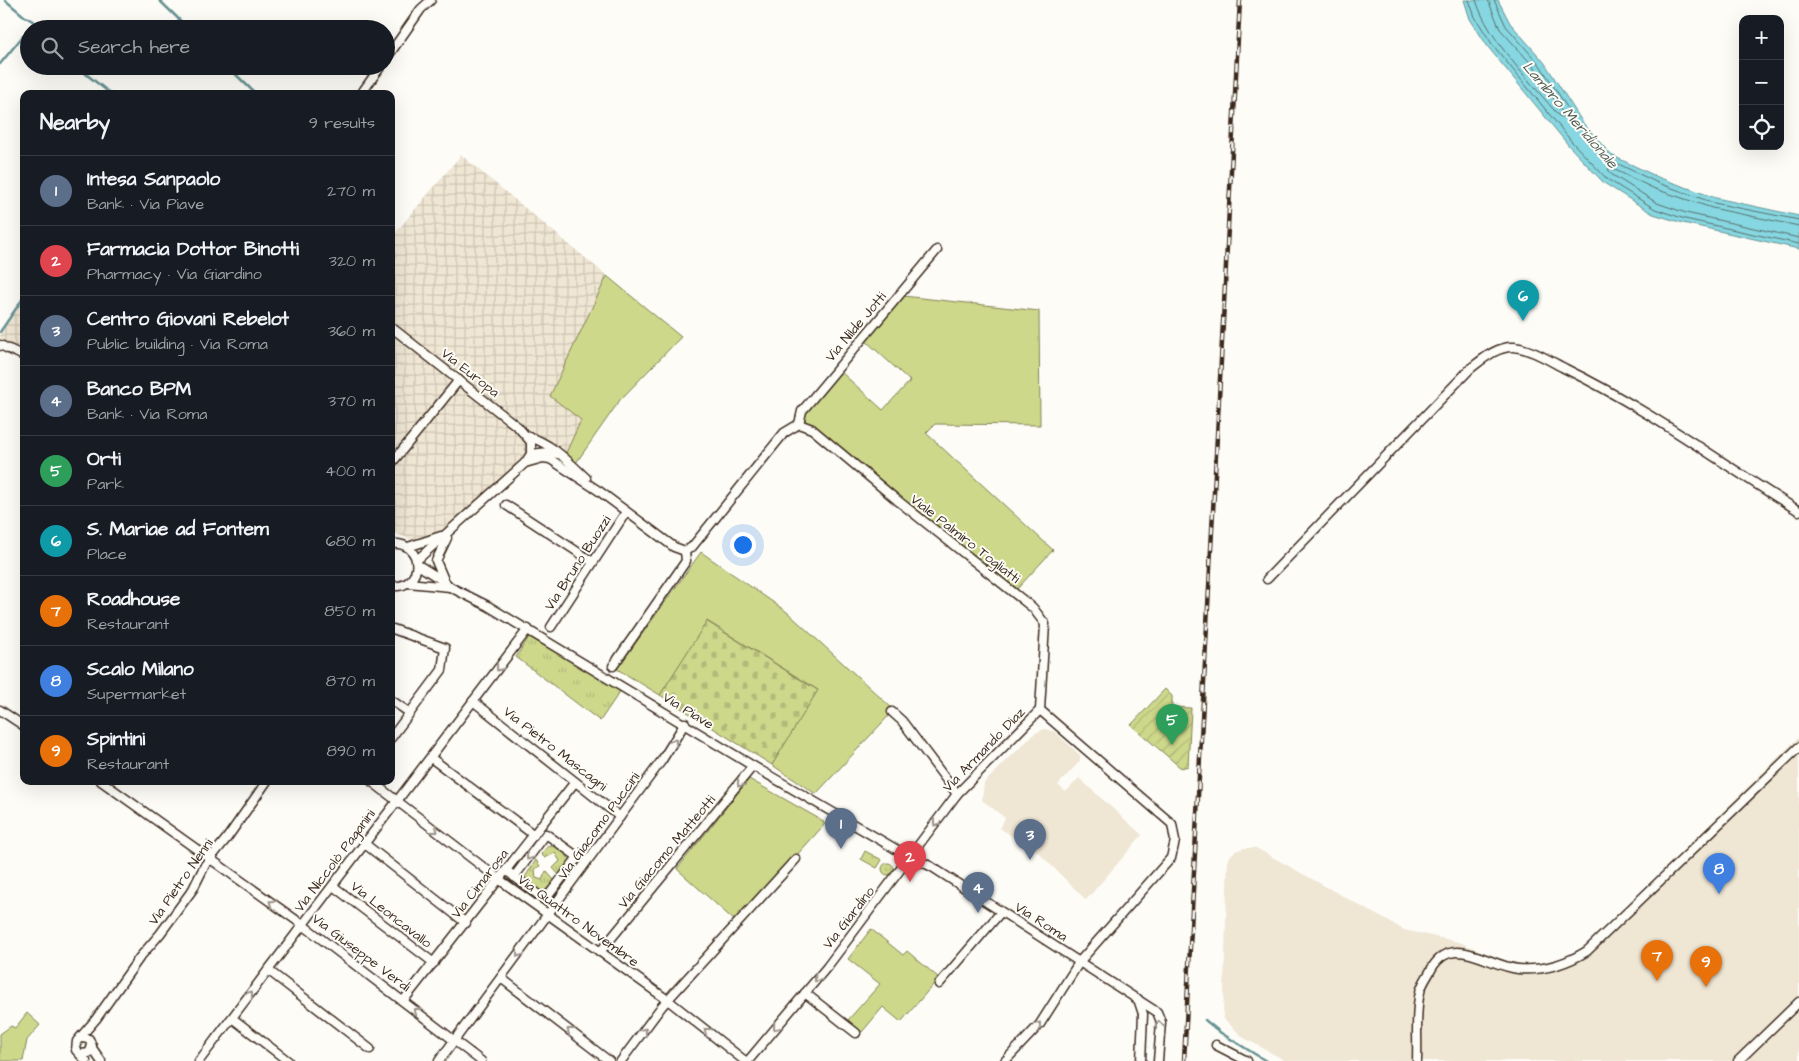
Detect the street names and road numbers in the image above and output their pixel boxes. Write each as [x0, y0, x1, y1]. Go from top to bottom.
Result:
street label: Via Nilde Jotti [821, 288, 891, 366]
street label: Via Europa [436, 344, 504, 402]
street label: Viale Palmiro Togliatti [906, 490, 1024, 588]
street label: Via Bruno Buozzi [540, 512, 616, 614]
street label: Via Piave [659, 688, 718, 735]
street label: Via Pietro Mascagni [499, 702, 611, 796]
street label: Via Armando Diaz [938, 703, 1030, 797]
street label: Via Giacomo Puccini [553, 768, 645, 884]
street label: Via Giacomo Matteotti [614, 791, 720, 913]
street label: Via Niccolò Paganini [290, 805, 380, 917]
street label: Via Pietro Nenni [144, 835, 218, 929]
street label: Via Cimarosa [446, 845, 514, 923]
street label: Via Quattro Novembre [513, 870, 643, 972]
street label: Via Leoncavallo [346, 877, 436, 953]
street label: Via Giardino [818, 882, 880, 953]
street label: Via Roma [1011, 897, 1071, 947]
street label: Via Giuseppe Verdi [307, 909, 415, 997]

